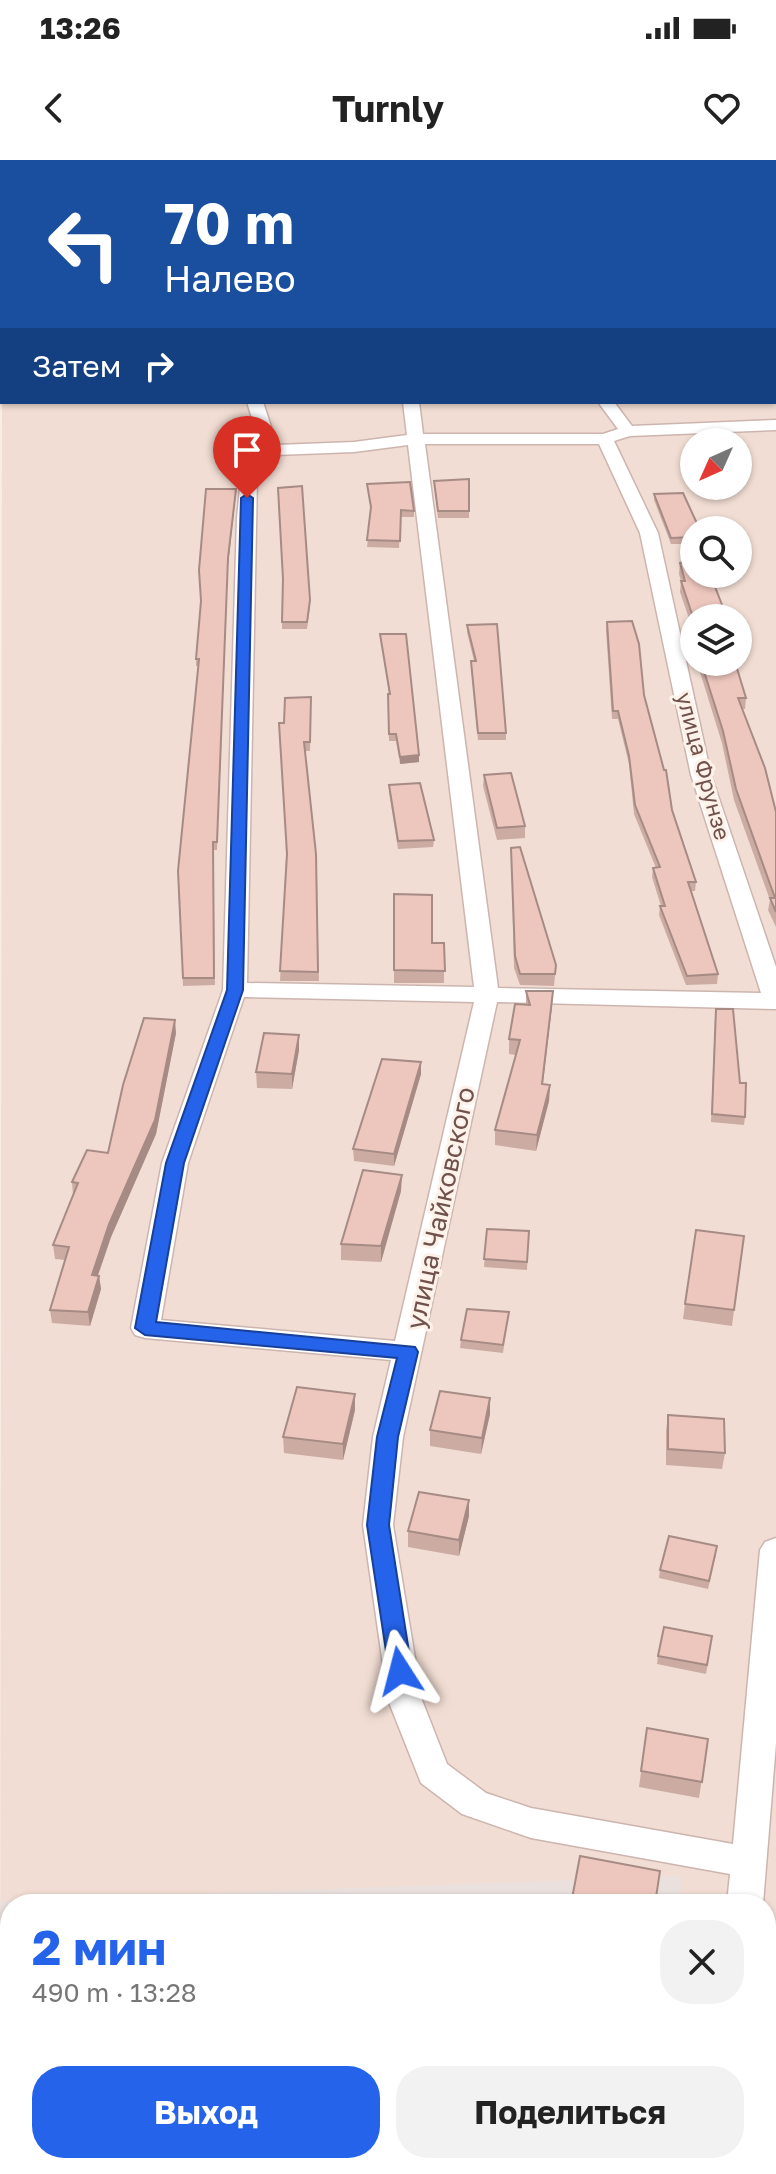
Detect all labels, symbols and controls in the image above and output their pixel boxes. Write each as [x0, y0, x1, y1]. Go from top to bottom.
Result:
text: 13:26 [40, 10, 121, 46]
icon: back [32, 86, 76, 130]
icon: heart [700, 86, 744, 130]
text: Turnly [332, 87, 444, 130]
text: 70 m [164, 189, 294, 256]
icon: left [32, 192, 136, 296]
text: Налево [164, 257, 296, 300]
icon: right [137, 344, 181, 388]
text: Затем [32, 348, 121, 384]
pin [213, 416, 281, 498]
icon: arrive [225, 428, 269, 472]
north arrow [680, 428, 752, 500]
map controls [680, 428, 752, 676]
button: search [680, 516, 752, 588]
button: layers [680, 604, 752, 676]
street label: улица Фрунзе [671, 689, 737, 843]
street label: улица Чайковского [399, 1084, 481, 1332]
position arrow [358, 1629, 442, 1713]
text: 2 мин [32, 1918, 166, 1976]
button: close [660, 1920, 744, 2004]
text: 490 m · 13:28 [32, 1977, 197, 2008]
button: Выход [32, 2066, 380, 2158]
button: Поделиться [396, 2066, 744, 2158]

